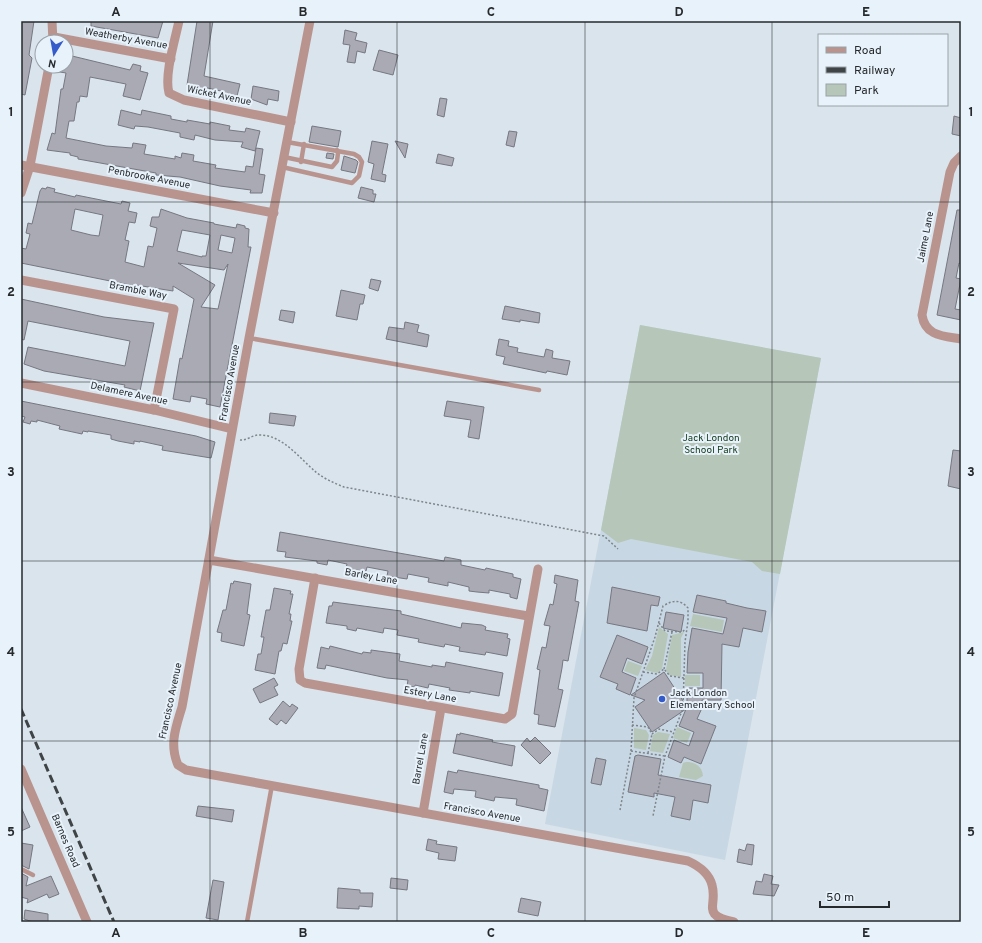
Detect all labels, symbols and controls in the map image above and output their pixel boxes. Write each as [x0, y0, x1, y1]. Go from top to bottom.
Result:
text: A [111, 5, 121, 21]
text: B [299, 5, 308, 21]
text: C [487, 5, 495, 21]
text: D [674, 5, 684, 21]
text: E [862, 5, 870, 21]
street label: Weatherby Avenue [84, 25, 168, 53]
north arrow [34, 34, 74, 74]
legend [818, 34, 948, 106]
text: Road [854, 43, 882, 59]
text: N [47, 55, 57, 70]
text: Railway [854, 63, 895, 79]
street label: Wicket Avenue [186, 83, 252, 109]
text: Park [854, 83, 879, 99]
text: 1 [8, 105, 14, 121]
text: 1 [968, 105, 974, 121]
street label: Penbrooke Avenue [107, 164, 191, 192]
street label: Jaime Lane [915, 210, 937, 264]
street label: Bramble Way [108, 279, 168, 303]
text: 2 [7, 285, 15, 301]
text: 2 [967, 285, 975, 301]
street label: Francisco Avenue [217, 344, 243, 422]
street label: Delamere Avenue [89, 379, 169, 409]
park label: Jack London School Park [682, 432, 740, 457]
text: 3 [7, 465, 15, 481]
text: 3 [967, 465, 975, 481]
street label: Barley Lane [344, 566, 398, 588]
text: 4 [7, 645, 15, 661]
text: 4 [967, 645, 975, 661]
street label: Francisco Avenue [157, 662, 185, 740]
street label: Estery Lane [403, 684, 457, 706]
place label: Jack London Elementary School [670, 687, 755, 712]
marker: Jack London Elementary School [657, 694, 667, 704]
street label: Barrel Lane [410, 732, 432, 786]
street label: Francisco Avenue [443, 800, 521, 826]
street label: Barnes Road [48, 812, 82, 870]
text: 5 [7, 825, 15, 841]
text: 5 [967, 825, 975, 841]
scale bar [820, 883, 889, 909]
text: 50 m [826, 890, 854, 906]
text: A [111, 926, 121, 942]
text: B [299, 926, 308, 942]
text: C [487, 926, 495, 942]
text: D [674, 926, 684, 942]
text: E [862, 926, 870, 942]

